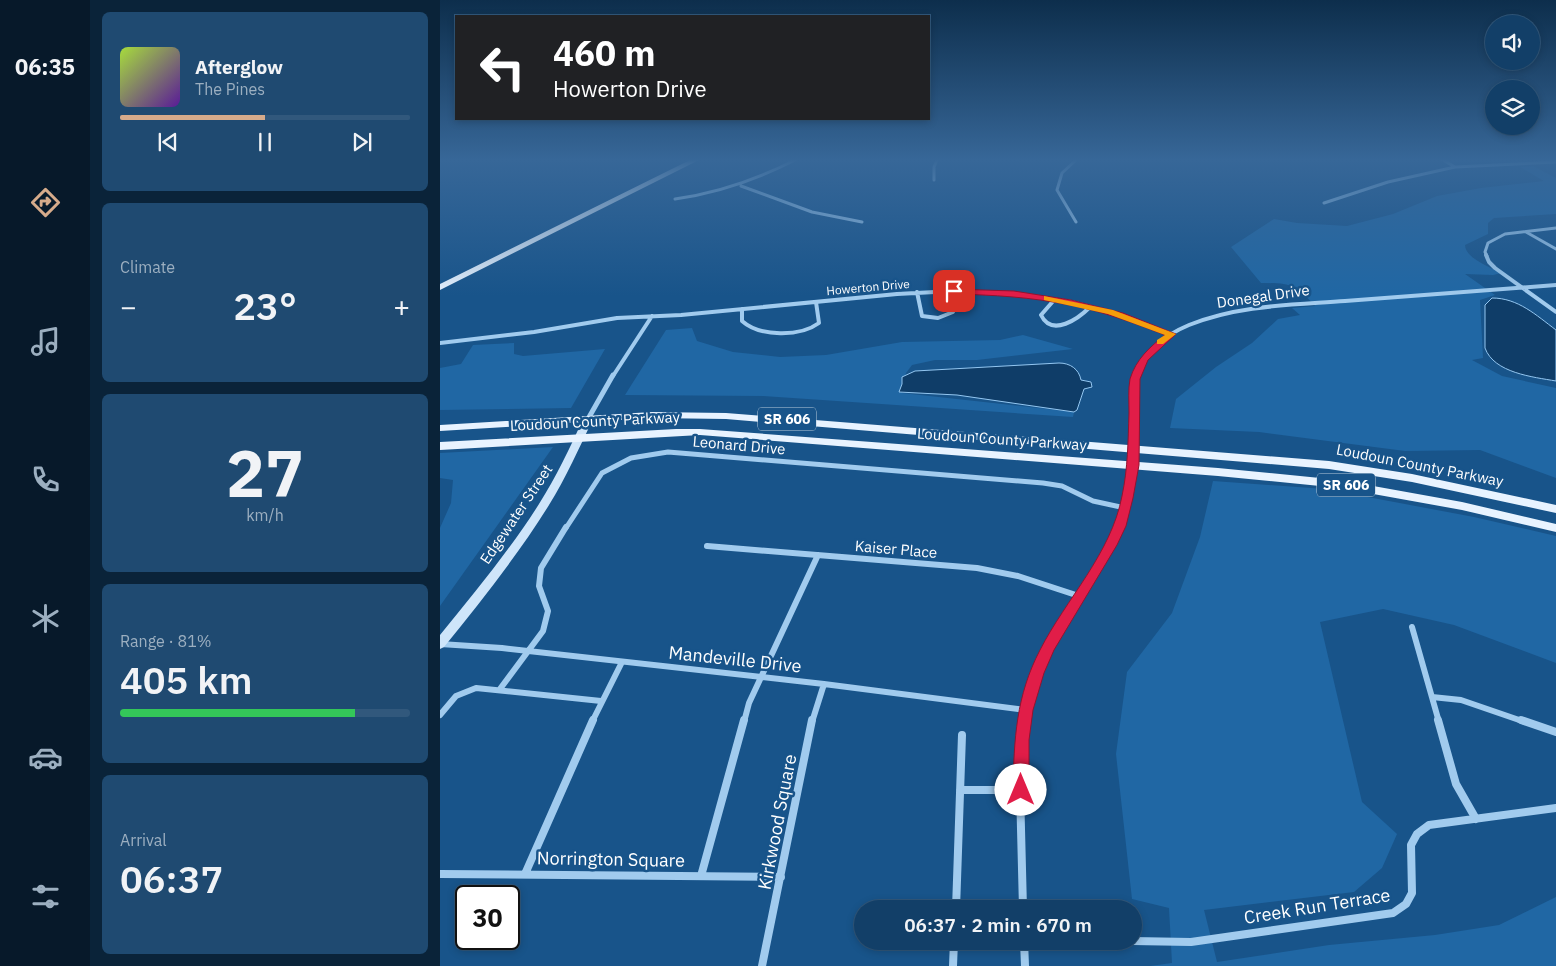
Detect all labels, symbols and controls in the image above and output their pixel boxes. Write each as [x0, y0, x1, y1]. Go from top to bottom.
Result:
map controls [1485, 15, 1540, 135]
button: sound [1485, 15, 1540, 70]
text: 460 m [553, 30, 656, 76]
icon: left [470, 35, 535, 100]
text: 06:35 [15, 52, 75, 81]
text: Afterglow [195, 55, 283, 79]
text: Howerton Drive [553, 74, 707, 103]
text: The Pines [195, 79, 265, 99]
button: layers [1485, 80, 1540, 135]
icon: previous [154, 128, 182, 156]
icon: pause [251, 128, 279, 156]
icon: next [348, 128, 376, 156]
icon: directions [28, 185, 63, 220]
text: Climate [120, 257, 175, 277]
pin [933, 270, 975, 312]
street label: Howerton Drive [826, 276, 911, 298]
icon: arrive [940, 277, 968, 305]
street label: Donegal Drive [1215, 280, 1311, 312]
text: 23° [233, 281, 297, 330]
text: − [120, 288, 137, 325]
text: + [393, 288, 410, 325]
icon: music [28, 324, 63, 359]
street label: Loudoun County Parkway [510, 407, 681, 435]
road number: SR 606 [758, 408, 816, 430]
street label: Loudoun County Parkway [916, 424, 1088, 454]
text: 27 [226, 430, 304, 515]
street label: Leonard Drive [692, 431, 786, 459]
street label: Loudoun County Parkway [1335, 439, 1506, 491]
street label: Edgewater Street [476, 460, 556, 568]
icon: phone [28, 462, 63, 497]
road number: SR 606 [1317, 474, 1375, 496]
text: km/h [246, 505, 284, 525]
street label: Kaiser Place [854, 536, 938, 562]
icon: climate [28, 601, 63, 636]
text: Range · 81% [120, 631, 212, 651]
street label: Mandeville Drive [667, 641, 803, 677]
text: 405 km [120, 655, 252, 704]
icon: car [28, 740, 63, 775]
street label: Kirkwood Square [753, 752, 801, 892]
position arrow [994, 763, 1046, 815]
text: Arrival [120, 830, 167, 850]
street label: Norrington Square [537, 846, 685, 872]
text: 06:37 [120, 854, 223, 903]
icon: filters [28, 879, 63, 914]
street label: Creek Run Terrace [1242, 883, 1392, 929]
speed limit sign: 30 [455, 885, 520, 950]
text: 06:37 · 2 min · 670 m [904, 913, 1092, 937]

